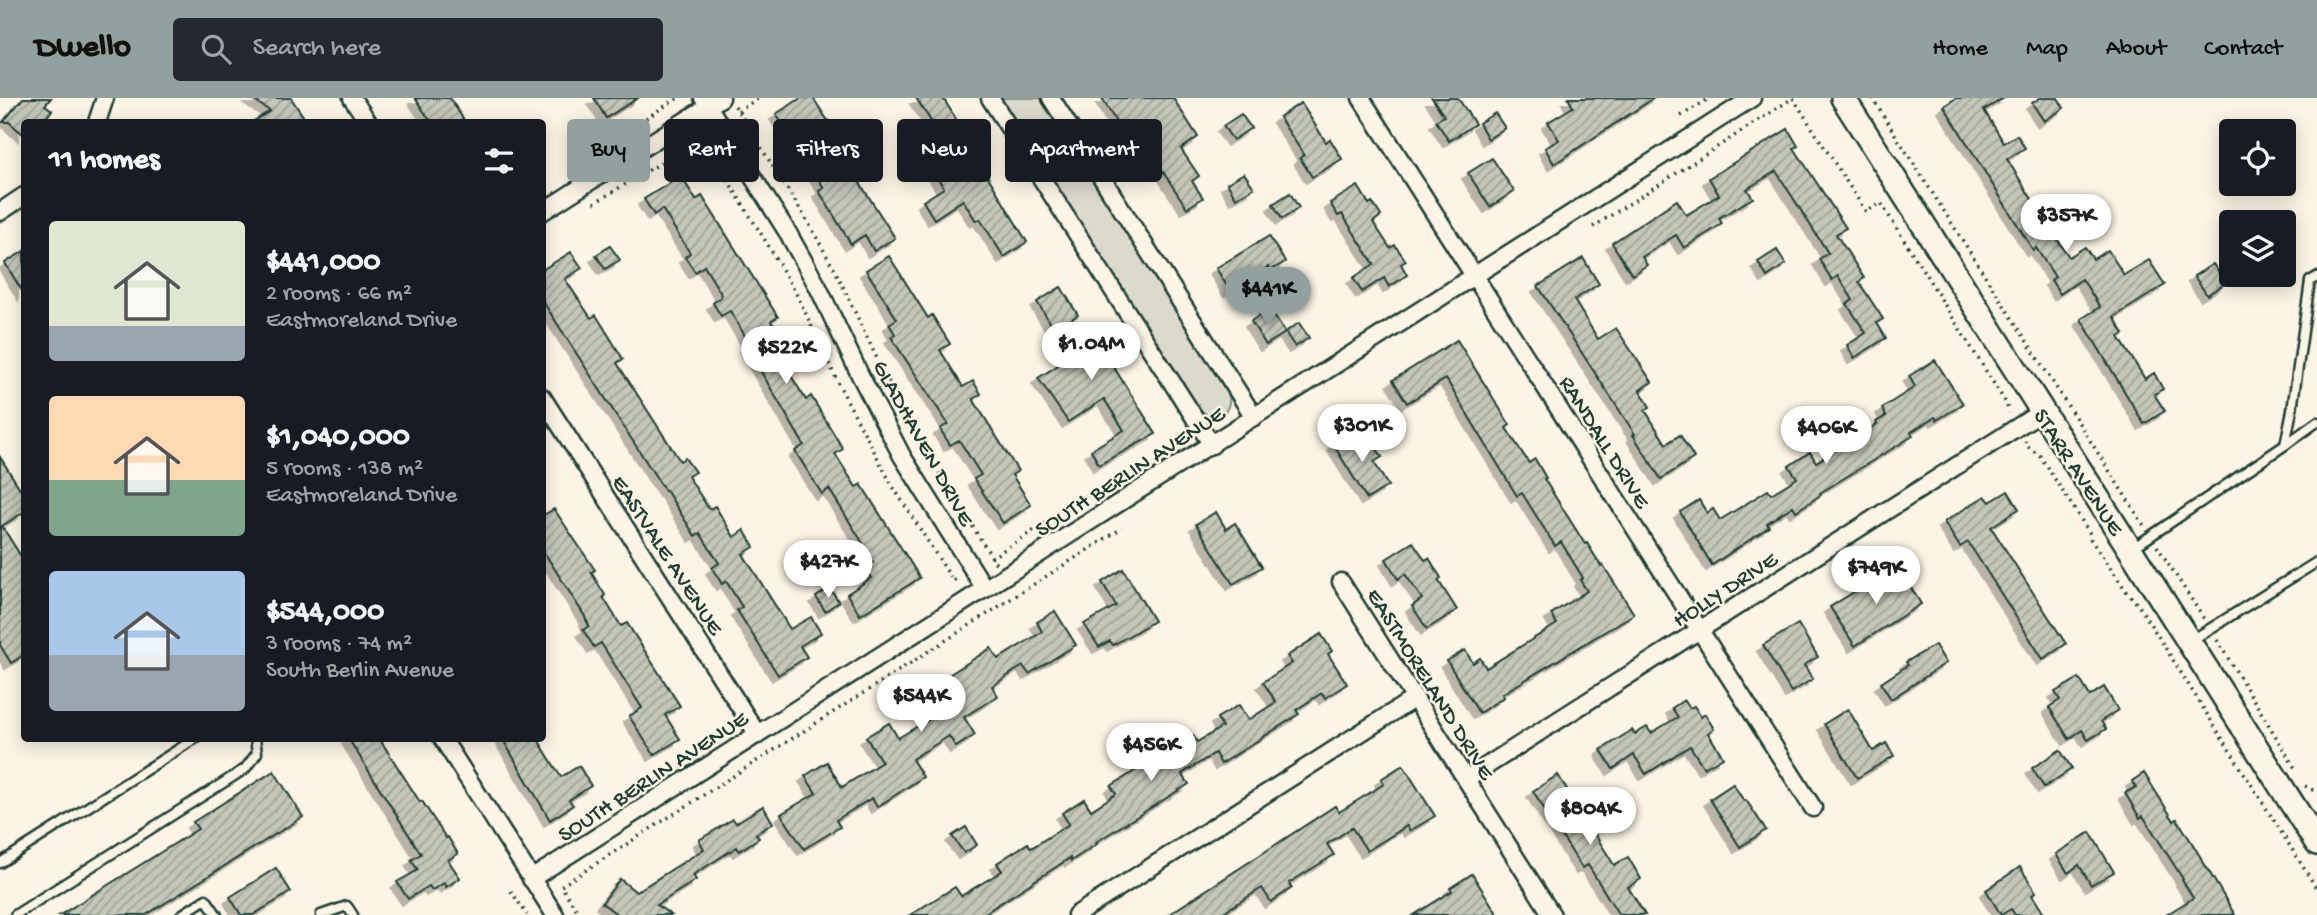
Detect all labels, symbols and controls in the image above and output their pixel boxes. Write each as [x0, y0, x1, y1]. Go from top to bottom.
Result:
search box [173, 18, 663, 81]
text: Dwello [35, 30, 131, 68]
icon: search [197, 30, 235, 68]
text: Search here [253, 34, 381, 65]
text: Home [1932, 35, 1988, 64]
text: Map [2026, 35, 2068, 64]
text: About [2106, 35, 2166, 64]
text: Contact [2204, 35, 2282, 64]
chip: Buy [567, 119, 650, 182]
chip: Rent [664, 119, 759, 182]
chip: Filters [773, 119, 883, 182]
chip: New [897, 119, 991, 182]
chip: Apartment [1005, 119, 1162, 182]
map controls [2219, 119, 2296, 287]
button: locate [2219, 119, 2296, 196]
icon: filters [480, 142, 518, 180]
text: 11 homes [49, 144, 160, 179]
pin: $357K [2017, 194, 2115, 254]
text: $357K [2037, 203, 2096, 230]
button: layers [2219, 210, 2296, 287]
text: $441,000 [266, 246, 381, 281]
icon: home [105, 249, 189, 333]
pin: $441K [1219, 268, 1317, 327]
text: $441K [1241, 276, 1295, 303]
text: 2 rooms · 66 m² [266, 281, 412, 308]
text: Eastmoreland Drive [266, 308, 457, 335]
pin: $1.04M [1034, 322, 1148, 382]
pin: $522K [737, 327, 835, 386]
text: $1.04M [1058, 331, 1124, 358]
text: $522K [757, 335, 815, 362]
street label: GLADHAVEN DRIVE [865, 356, 980, 533]
street label: RANDALL DRIVE [1552, 372, 1655, 516]
street label: SOUTH BERLIN AVENUE [1031, 401, 1232, 544]
pin: $301K [1313, 404, 1411, 464]
street label: STARR AVENUE [2026, 404, 2129, 543]
pin: $406K [1777, 406, 1875, 466]
text: $301K [1333, 413, 1391, 440]
text: $406K [1797, 415, 1855, 442]
text: $1,040,000 [266, 421, 410, 456]
icon: home [105, 424, 189, 508]
text: 5 rooms · 138 m² [266, 456, 423, 483]
street label: EASTVALE AVENUE [604, 471, 729, 642]
text: Eastmoreland Drive [266, 483, 457, 510]
pin: $427K [779, 540, 877, 600]
street label: HOLLY DRIVE [1668, 546, 1785, 635]
pin: $749K [1827, 546, 1925, 606]
text: $427K [799, 549, 857, 576]
text: $749K [1847, 555, 1905, 582]
street label: EASTMORELAND DRIVE [1359, 584, 1500, 787]
text: $544,000 [266, 596, 384, 631]
icon: home [105, 599, 189, 683]
text: 3 rooms · 74 m² [266, 631, 412, 658]
text: South Berlin Avenue [266, 658, 454, 685]
pin: $544K [872, 674, 970, 734]
text: $544K [893, 683, 949, 710]
street label: SOUTH BERLIN AVENUE [554, 706, 755, 849]
pin: $456K [1102, 724, 1200, 783]
text: $456K [1122, 732, 1180, 759]
pin: $804K [1541, 788, 1639, 847]
text: $804K [1560, 796, 1620, 823]

